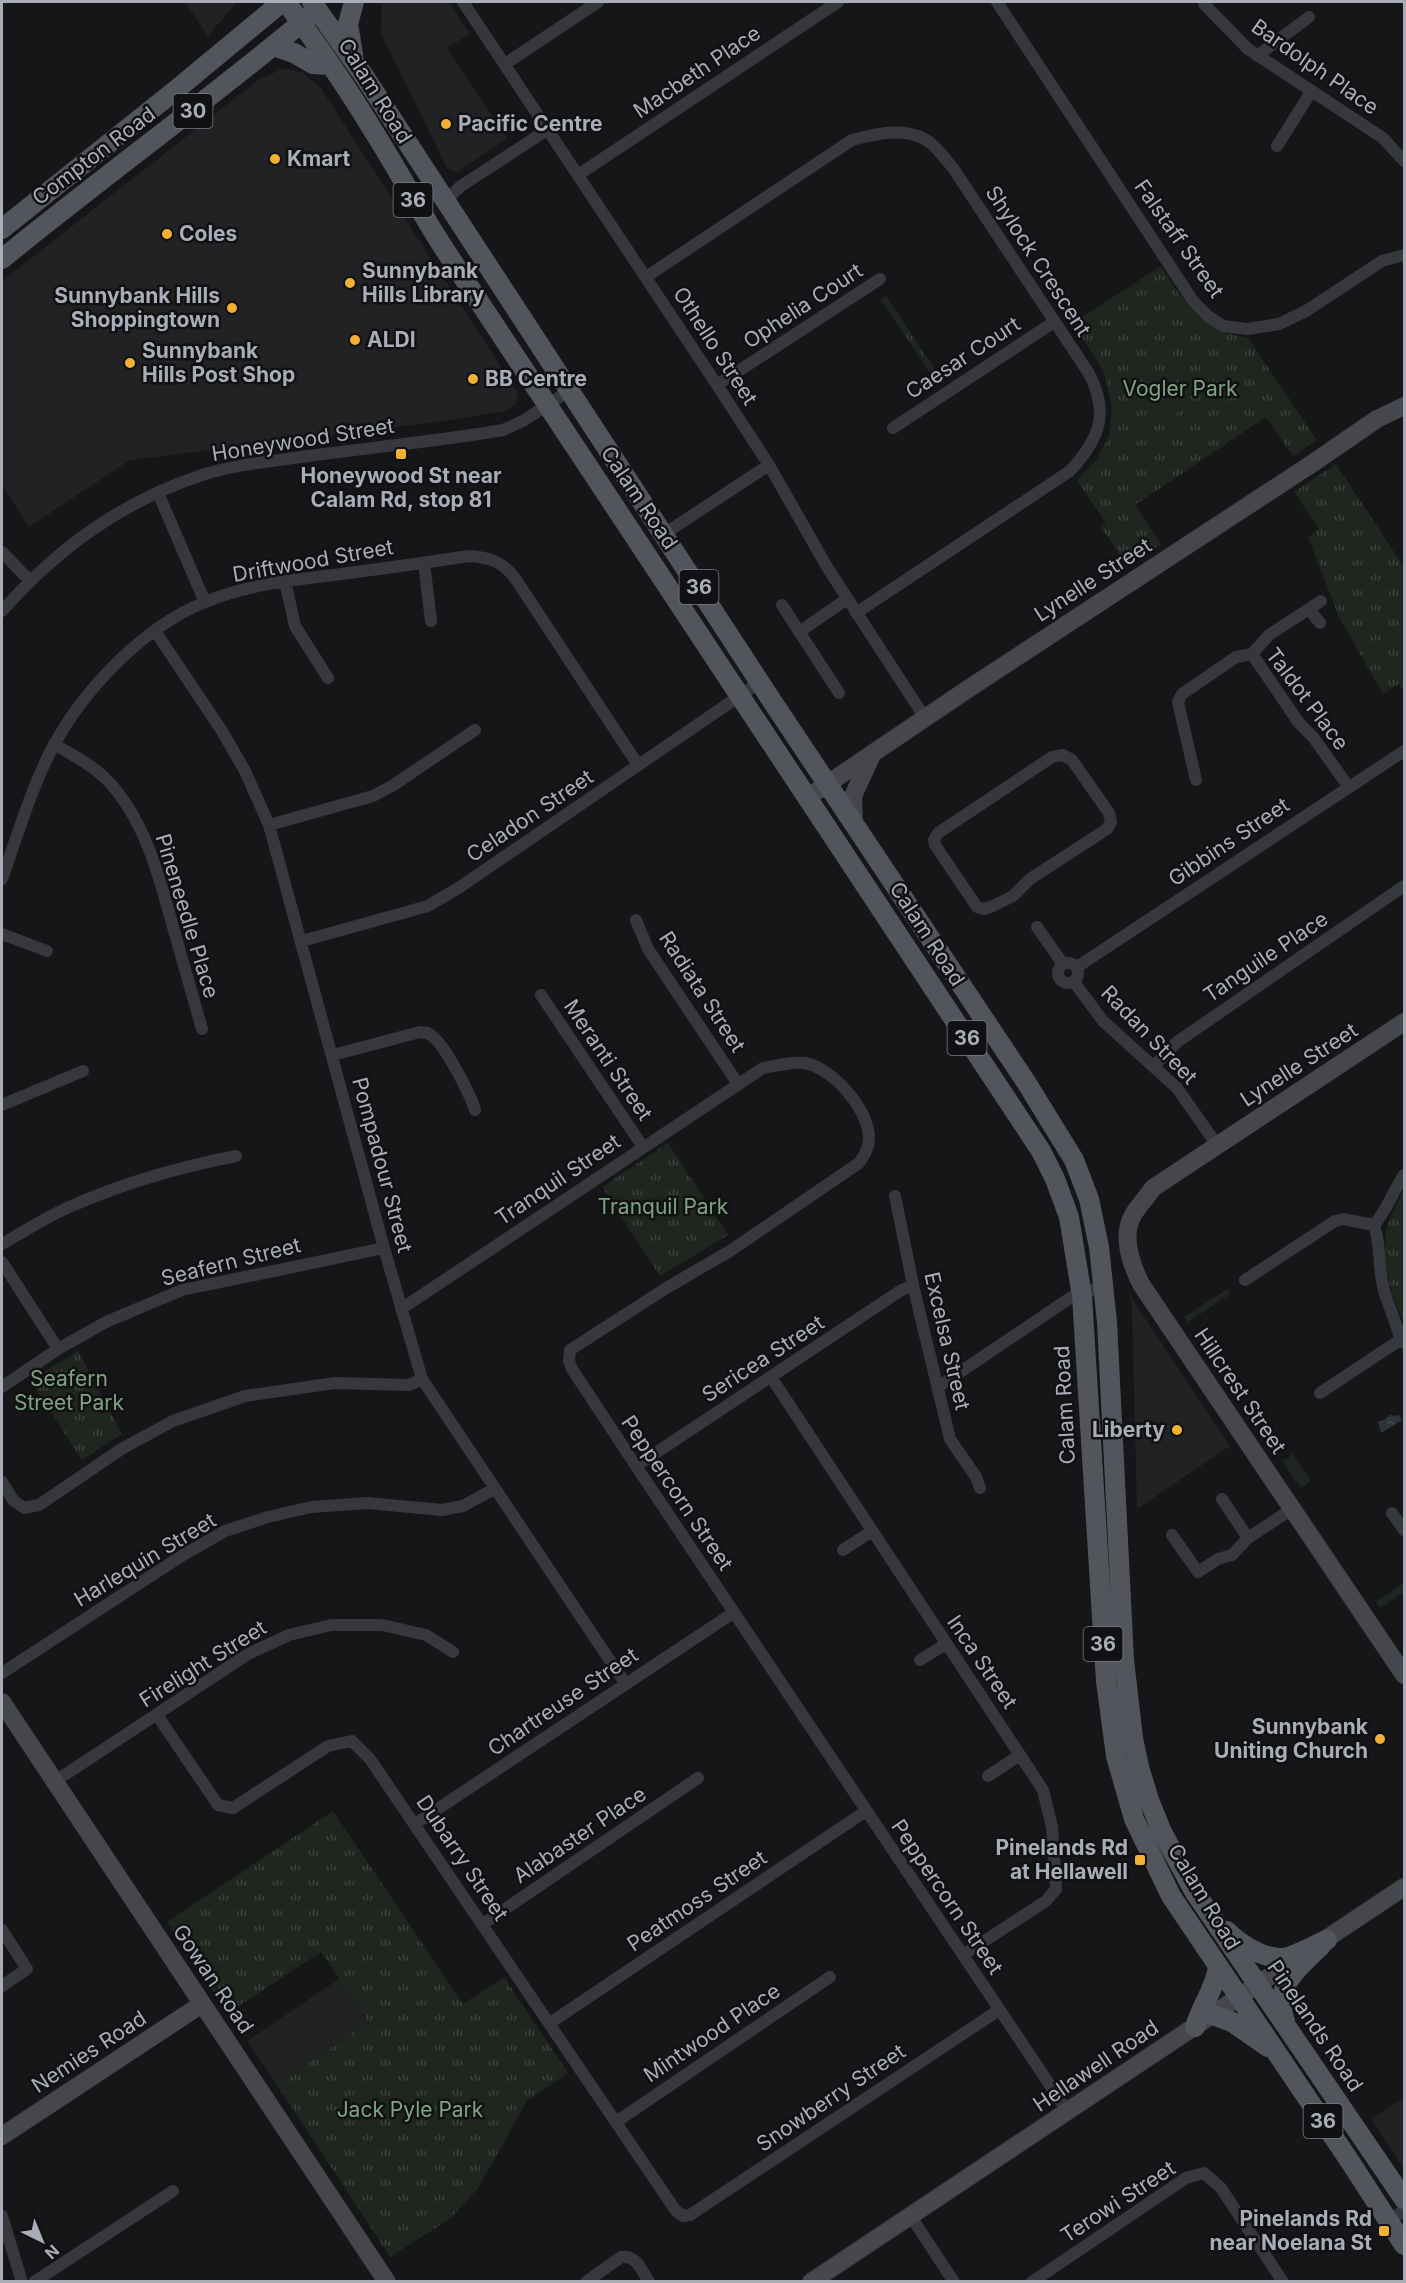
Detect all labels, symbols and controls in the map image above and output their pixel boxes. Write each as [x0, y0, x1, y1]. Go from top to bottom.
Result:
street label: Bardolph Place [1247, 14, 1384, 120]
street label: Macbeth Place [629, 20, 765, 123]
street label: Calam Road [333, 34, 418, 148]
road number: 30 [174, 94, 212, 128]
street label: Compton Road [27, 101, 160, 210]
place label: Pacific Centre [458, 111, 603, 136]
marker: Pacific Centre [439, 117, 453, 131]
place label: Kmart [287, 146, 350, 171]
marker: Kmart [268, 152, 282, 166]
street label: Falstaff Street [1129, 175, 1229, 303]
street label: Shylock Crescent [980, 181, 1096, 341]
road number: 36 [394, 183, 432, 217]
place label: Coles [179, 221, 237, 246]
marker: Coles [160, 227, 174, 241]
place label: Sunnybank Hills Library [362, 258, 485, 307]
street label: Ophelia Court [739, 258, 867, 353]
marker: Sunnybank Hills Library [343, 276, 357, 290]
street label: Othello Street [668, 282, 763, 409]
place label: Sunnybank Hills Shoppingtown [54, 283, 220, 332]
marker: Sunnybank Hills Shoppingtown [225, 301, 239, 315]
street label: Caesar Court [901, 311, 1025, 404]
place label: ALDI [367, 327, 416, 352]
marker: ALDI [348, 333, 362, 347]
place label: Sunnybank Hills Post Shop [142, 338, 295, 387]
marker: Sunnybank Hills Post Shop [123, 356, 137, 370]
place label: BB Centre [485, 366, 587, 391]
marker: BB Centre [466, 372, 480, 386]
park label: Vogler Park [1123, 376, 1238, 401]
street label: Honeywood Street [210, 413, 396, 466]
street label: Calam Road [596, 441, 683, 554]
marker: Honeywood St near Calam Rd, stop 81 [394, 447, 408, 461]
place label: Honeywood St near Calam Rd, stop 81 [301, 463, 502, 512]
street label: Lynelle Street [1030, 532, 1156, 627]
street label: Driftwood Street [231, 534, 395, 587]
road number: 36 [680, 570, 718, 604]
street label: Taldot Place [1261, 643, 1354, 755]
street label: Celadon Street [462, 764, 598, 867]
street label: Gibbins Street [1164, 792, 1294, 891]
street label: Pineneedle Place [151, 831, 224, 1001]
street label: Calam Road [885, 877, 970, 990]
street label: Tanguile Place [1199, 906, 1333, 1007]
street label: Radiata Street [654, 927, 751, 1057]
street label: Radan Street [1096, 980, 1203, 1089]
street label: Meranti Street [559, 995, 658, 1125]
street label: Lynelle Street [1236, 1017, 1362, 1112]
road number: 36 [948, 1021, 986, 1055]
street label: Pompadour Street [347, 1075, 418, 1255]
street label: Tranquil Street [491, 1129, 625, 1231]
park label: Tranquil Park [598, 1194, 729, 1219]
street label: Seafern Street [159, 1232, 303, 1291]
street label: Excelsa Street [919, 1269, 976, 1413]
street label: Sericea Street [697, 1310, 829, 1407]
street label: Hillcrest Street [1189, 1323, 1292, 1458]
street label: Calam Road [1049, 1345, 1080, 1465]
park label: Seafern Street Park [14, 1366, 125, 1415]
street label: Peppercorn Street [616, 1411, 739, 1575]
place label: Liberty [1092, 1417, 1165, 1442]
marker: Liberty [1170, 1423, 1184, 1437]
street label: Harlequin Street [69, 1507, 220, 1612]
street label: Inca Street [942, 1610, 1023, 1713]
street label: Firelight Street [135, 1615, 271, 1713]
road number: 36 [1084, 1627, 1122, 1661]
street label: Chartreuse Street [483, 1642, 643, 1761]
place label: Sunnybank Uniting Church [1214, 1714, 1369, 1763]
marker: Sunnybank Uniting Church [1373, 1732, 1387, 1746]
street label: Alabaster Place [509, 1781, 651, 1888]
street label: Dubarry Street [411, 1790, 514, 1925]
street label: Peppercorn Street [886, 1815, 1009, 1979]
place label: Pinelands Rd at Hellawell [995, 1835, 1128, 1884]
street label: Calam Road [1163, 1839, 1246, 1954]
street label: Peatmoss Street [622, 1845, 771, 1956]
marker: Pinelands Rd at Hellawell [1133, 1853, 1147, 1867]
street label: Gowan Road [168, 1920, 259, 2038]
street label: Pinelands Road [1262, 1955, 1369, 2096]
street label: Mintwood Place [639, 1978, 785, 2087]
street label: Nemies Road [27, 2005, 151, 2098]
street label: Hellawell Road [1028, 2015, 1163, 2117]
street label: Snowberry Street [752, 2039, 910, 2157]
park label: Jack Pyle Park [337, 2097, 484, 2122]
road number: 36 [1304, 2104, 1342, 2138]
street label: Terowi Street [1056, 2155, 1180, 2248]
place label: Pinelands Rd near Noelana St [1210, 2206, 1372, 2255]
north arrow [12, 2211, 72, 2271]
marker: Pinelands Rd near Noelana St [1377, 2224, 1391, 2238]
text: N [41, 2240, 64, 2263]

